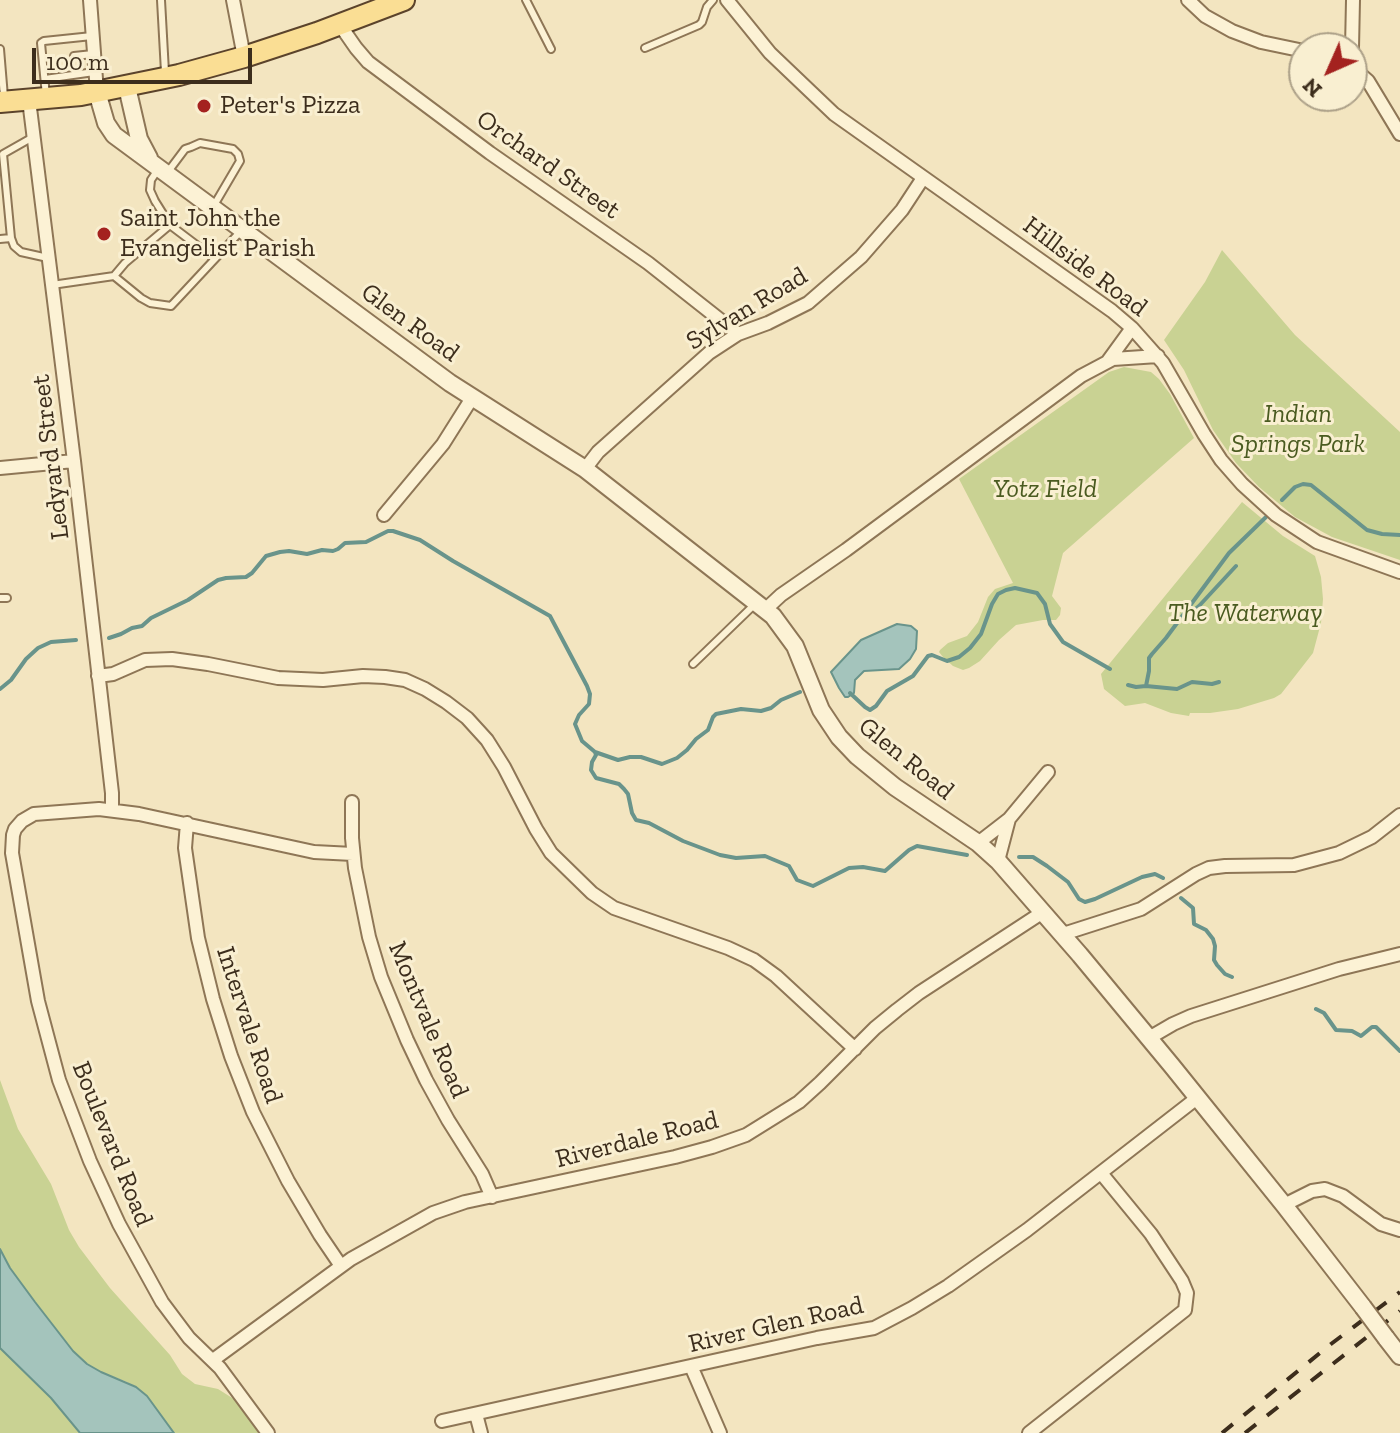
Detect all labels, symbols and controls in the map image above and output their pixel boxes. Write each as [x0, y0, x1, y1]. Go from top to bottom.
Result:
scale bar [36, 32, 256, 82]
north arrow [1288, 32, 1368, 112]
text: 100 m [46, 47, 109, 76]
text: N [1297, 72, 1328, 103]
place label: Peter's Pizza [220, 90, 361, 122]
marker: Peter's Pizza [195, 97, 213, 115]
street label: Orchard Street [470, 104, 626, 226]
place label: Saint John the Evangelist Parish [120, 203, 315, 264]
street label: Hillside Road [1017, 210, 1153, 324]
marker: Saint John the Evangelist Parish [95, 225, 113, 243]
street label: Sylvan Road [681, 261, 813, 357]
street label: Glen Road [355, 277, 465, 369]
street label: Ledyard Street [25, 373, 77, 541]
park label: Indian Springs Park [1231, 399, 1365, 460]
park label: Yotz Field [993, 474, 1097, 506]
park label: The Waterway [1168, 598, 1322, 630]
street label: Glen Road [852, 711, 960, 807]
street label: Montvale Road [381, 937, 475, 1103]
street label: Intervale Road [209, 943, 289, 1107]
street label: Boulevard Road [65, 1057, 159, 1231]
street label: Riverdale Road [552, 1105, 722, 1175]
street label: River Glen Road [685, 1290, 867, 1360]

